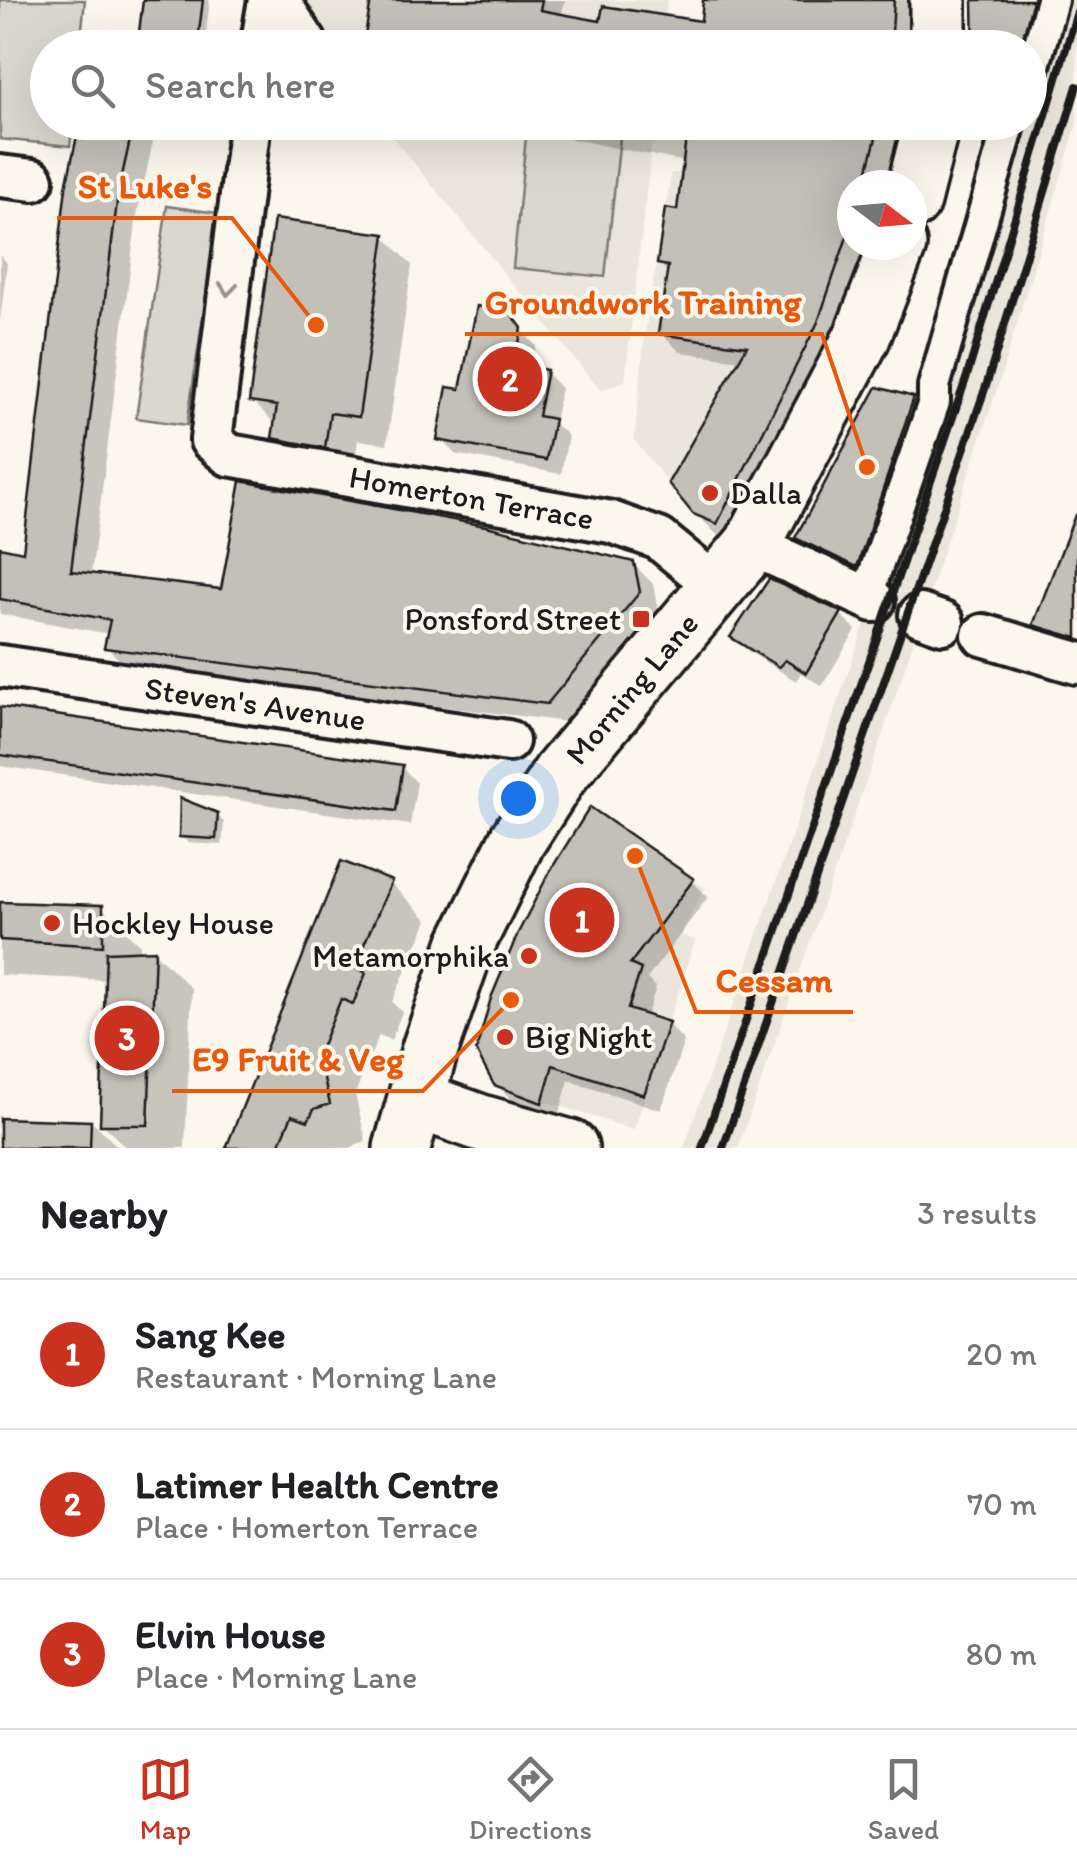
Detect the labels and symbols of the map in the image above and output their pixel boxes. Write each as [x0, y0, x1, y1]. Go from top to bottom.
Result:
callout: St Luke's [57, 153, 232, 218]
text: St Luke's [78, 165, 212, 207]
north arrow [837, 170, 927, 260]
callout: Groundwork Training [465, 269, 822, 334]
one-way arrow [217, 281, 239, 297]
text: Groundwork Training [484, 281, 803, 323]
pin: 2 [478, 342, 542, 416]
street label: Homerton Terrace [346, 457, 597, 538]
place label: Dalla [730, 474, 802, 512]
marker: Dalla [699, 482, 721, 504]
place label: Ponsford Street [404, 600, 621, 638]
street label: Morning Lane [557, 605, 706, 772]
marker: Ponsford Street [630, 608, 652, 630]
street label: Steven's Avenue [142, 669, 368, 739]
your location [493, 773, 544, 824]
pin: 1 [550, 882, 614, 958]
place label: Hockley House [72, 904, 274, 942]
marker: Hockley House [41, 912, 63, 934]
place label: Metamorphika [312, 937, 509, 975]
marker: Metamorphika [518, 945, 540, 967]
callout: Cessam [696, 947, 853, 1012]
text: Cessam [715, 959, 833, 1001]
pin: 3 [94, 1000, 160, 1076]
place label: Big Night [525, 1018, 653, 1056]
callout: E9 Fruit & Veg [172, 1026, 423, 1091]
marker: Big Night [494, 1026, 516, 1048]
text: E9 Fruit & Veg [192, 1038, 405, 1080]

